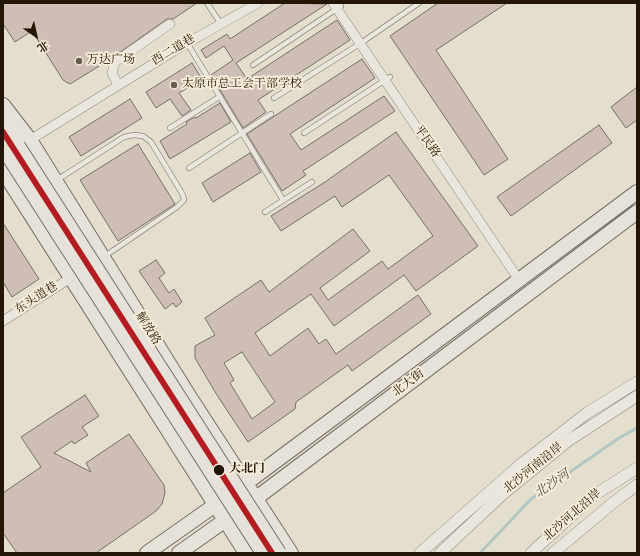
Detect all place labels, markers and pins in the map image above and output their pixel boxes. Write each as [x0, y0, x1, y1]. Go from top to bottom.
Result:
place label: 万达广场 [87, 54, 135, 68]
marker: 万达广场 [74, 56, 84, 66]
place label: 太原市总工会干部学校 [182, 78, 302, 92]
marker: 太原市总工会干部学校 [169, 80, 179, 90]
marker: 大北门 [212, 463, 226, 477]
place label: 大北门 [229, 463, 265, 477]

